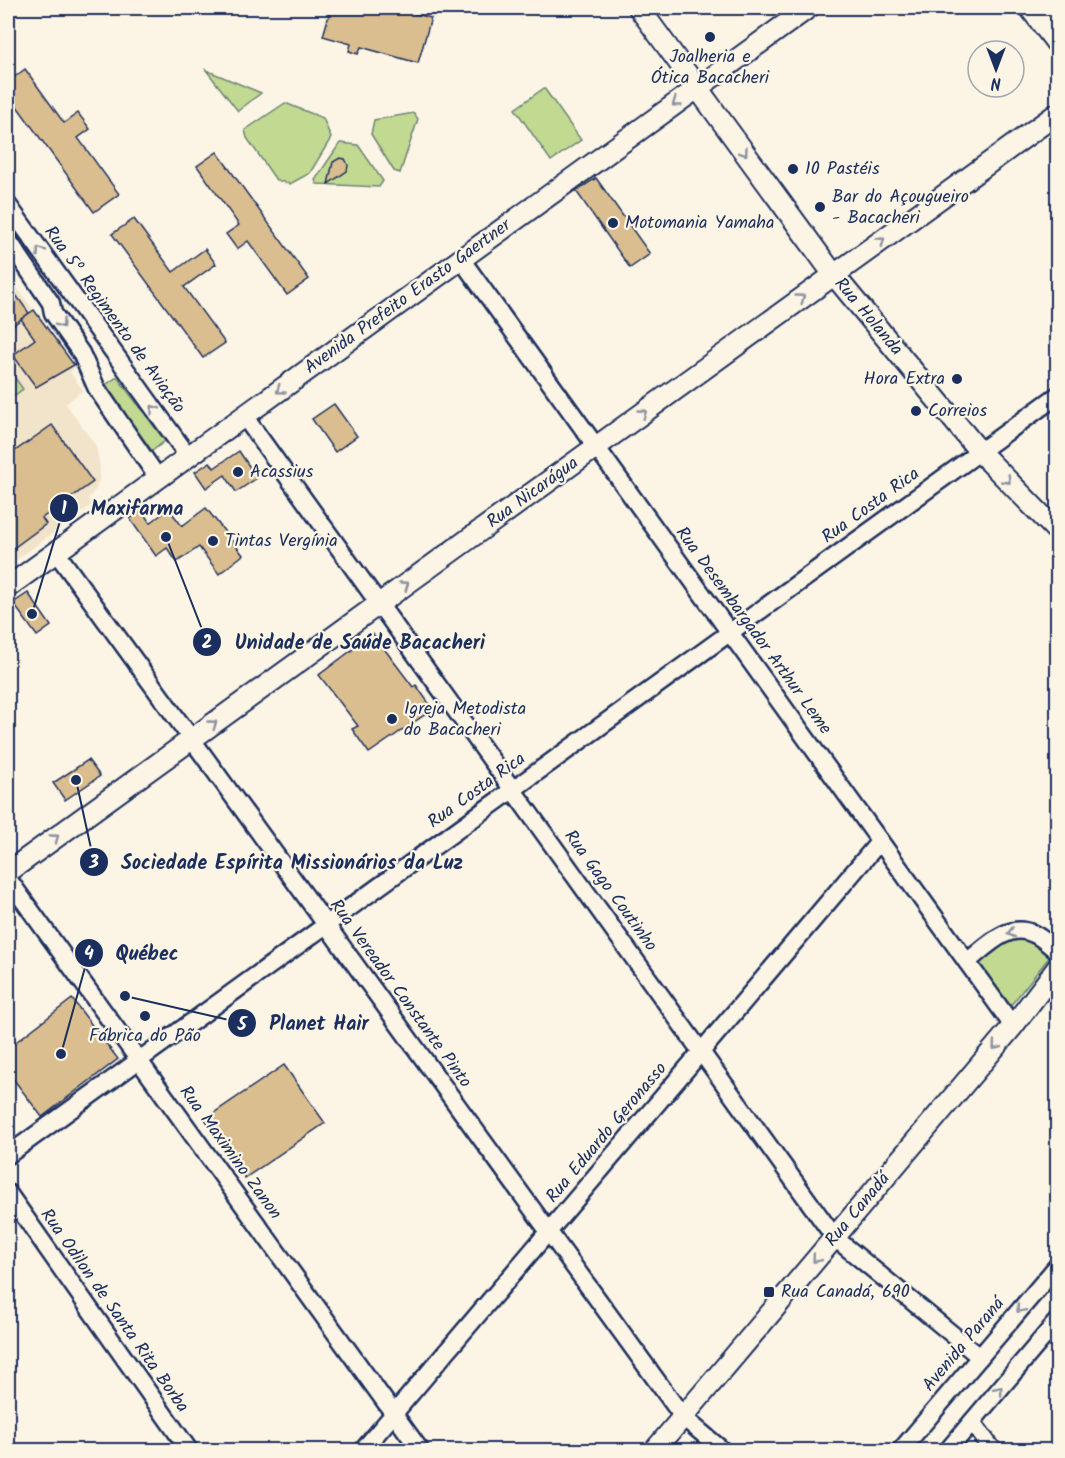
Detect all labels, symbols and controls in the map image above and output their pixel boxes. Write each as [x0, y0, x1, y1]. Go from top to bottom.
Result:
marker: Joalheria e Ótica Bacacheri [703, 30, 717, 44]
north arrow [966, 39, 1026, 99]
place label: Joalheria e Ótica Bacacheri [651, 43, 770, 93]
text: N [991, 70, 1001, 95]
one-way arrow [671, 96, 682, 107]
one-way arrow [737, 146, 748, 157]
place label: 10 Pastéis [805, 155, 880, 184]
marker: 10 Pastéis [786, 162, 800, 176]
place label: Bar do Açougueiro - Bacacheri [832, 183, 969, 233]
marker: Bar do Açougueiro - Bacacheri [813, 200, 827, 214]
place label: Motomania Yamaha [625, 209, 774, 238]
street label: Avenida Prefeito Erasto Gaertner [299, 211, 518, 382]
marker: Motomania Yamaha [606, 216, 620, 230]
street label: Rua 5º Regimento de Aviação [36, 220, 192, 420]
one-way arrow [875, 237, 886, 248]
one-way arrow [36, 246, 47, 257]
street label: Rua Holanda [826, 271, 910, 363]
one-way arrow [795, 295, 806, 306]
one-way arrow [54, 318, 65, 329]
place label: Hora Extra [864, 365, 945, 394]
marker: Hora Extra [950, 372, 964, 386]
one-way arrow [275, 383, 286, 394]
place label: Correios [928, 397, 987, 426]
marker: Correios [909, 404, 923, 418]
one-way arrow [150, 405, 161, 416]
one-way arrow [637, 409, 648, 420]
street label: Rua Nicarágua [481, 450, 585, 536]
place label: Acassius [250, 458, 314, 487]
street label: Rua Costa Rica [816, 460, 926, 552]
marker: Acassius [231, 465, 245, 479]
one-way arrow [1000, 474, 1011, 484]
callout: Maxifarma [49, 489, 195, 527]
text: Maxifarma [91, 494, 183, 526]
text: 1 [61, 495, 67, 524]
street label: Rua Desembargador Arthur Leme [667, 521, 839, 741]
place label: Tintas Vergínia [225, 527, 338, 556]
marker: Tintas Vergínia [206, 534, 220, 548]
one-way arrow [398, 581, 409, 592]
callout: Unidade de Saúde Bacacheri [192, 623, 497, 661]
text: Unidade de Saúde Bacacheri [235, 628, 486, 660]
text: 2 [202, 629, 212, 658]
place label: Igreja Metodista do Bacacheri [404, 695, 526, 745]
marker: Igreja Metodista do Bacacheri [385, 712, 399, 726]
one-way arrow [206, 720, 217, 731]
street label: Rua Costa Rica [422, 745, 532, 837]
street label: Rua Gago Coutinho [556, 824, 664, 958]
one-way arrow [48, 834, 59, 845]
callout: Sociedade Espírita Missionários da Luz [79, 843, 475, 881]
text: Sociedade Espírita Missionários da Luz [121, 848, 463, 880]
text: 3 [88, 849, 99, 878]
street label: Rua Vereador Constante Pinto [321, 893, 479, 1095]
one-way arrow [1006, 925, 1016, 938]
callout: Québec [74, 934, 191, 972]
text: Québec [116, 939, 178, 971]
text: 4 [84, 940, 94, 969]
callout: Planet Hair [227, 1004, 381, 1042]
marker: Fábrica do Pão [138, 1009, 152, 1023]
text: Planet Hair [269, 1009, 370, 1041]
text: 5 [236, 1011, 248, 1040]
place label: Fábrica do Pão [89, 1022, 201, 1051]
one-way arrow [993, 1039, 1004, 1050]
street label: Rua Eduardo Geronasso [539, 1056, 675, 1210]
street label: Rua Maximino Zanon [171, 1080, 289, 1226]
street label: Rua Canadá [818, 1165, 899, 1254]
street label: Rua Odilon de Santa Rita Borba [32, 1203, 196, 1419]
one-way arrow [813, 1252, 824, 1263]
place label: Rua Canadá, 690 [781, 1278, 910, 1307]
marker: Rua Canadá, 690 [762, 1285, 776, 1299]
street label: Avenida Paraná [916, 1290, 1013, 1399]
one-way arrow [1016, 1302, 1027, 1313]
one-way arrow [992, 1386, 1003, 1397]

